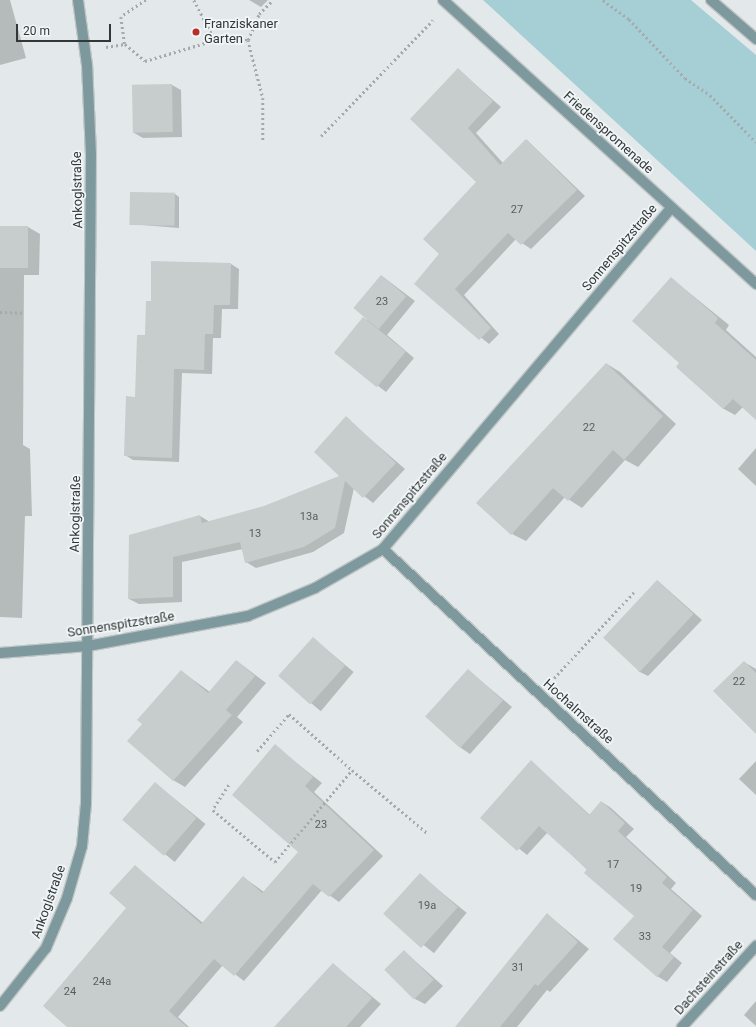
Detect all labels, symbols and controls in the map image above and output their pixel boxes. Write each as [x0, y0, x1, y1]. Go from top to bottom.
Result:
scale bar [18, 16, 113, 42]
place label: Franziskaner Garten [204, 17, 278, 48]
text: 20 m [23, 24, 50, 38]
marker: Franziskaner Garten [191, 27, 201, 37]
street label: Friedenspromenade [560, 89, 656, 177]
street label: Ankoglstraße [70, 151, 86, 229]
street label: Sonnenspitzstraße [579, 202, 661, 294]
house number: 27 [511, 203, 523, 217]
house number: 23 [376, 295, 388, 309]
house number: 22 [583, 421, 595, 435]
street label: Sonnenspitzstraße [369, 450, 451, 542]
street label: Ankoglstraße [68, 475, 84, 553]
house number: 13a [300, 510, 318, 524]
house number: 13 [249, 527, 261, 541]
street label: Sonnenspitzstraße [66, 609, 176, 641]
house number: 22 [733, 675, 745, 689]
street label: Hochalmstraße [540, 676, 616, 748]
house number: 23 [315, 818, 327, 832]
house number: 17 [607, 858, 619, 872]
street label: Ankoglstraße [29, 863, 69, 941]
house number: 19 [630, 882, 642, 896]
house number: 19a [418, 899, 436, 913]
house number: 33 [639, 930, 651, 944]
street label: Dachsteinstraße [672, 938, 746, 1018]
house number: 31 [512, 961, 524, 975]
house number: 24a [93, 975, 111, 989]
house number: 24 [64, 985, 76, 999]

